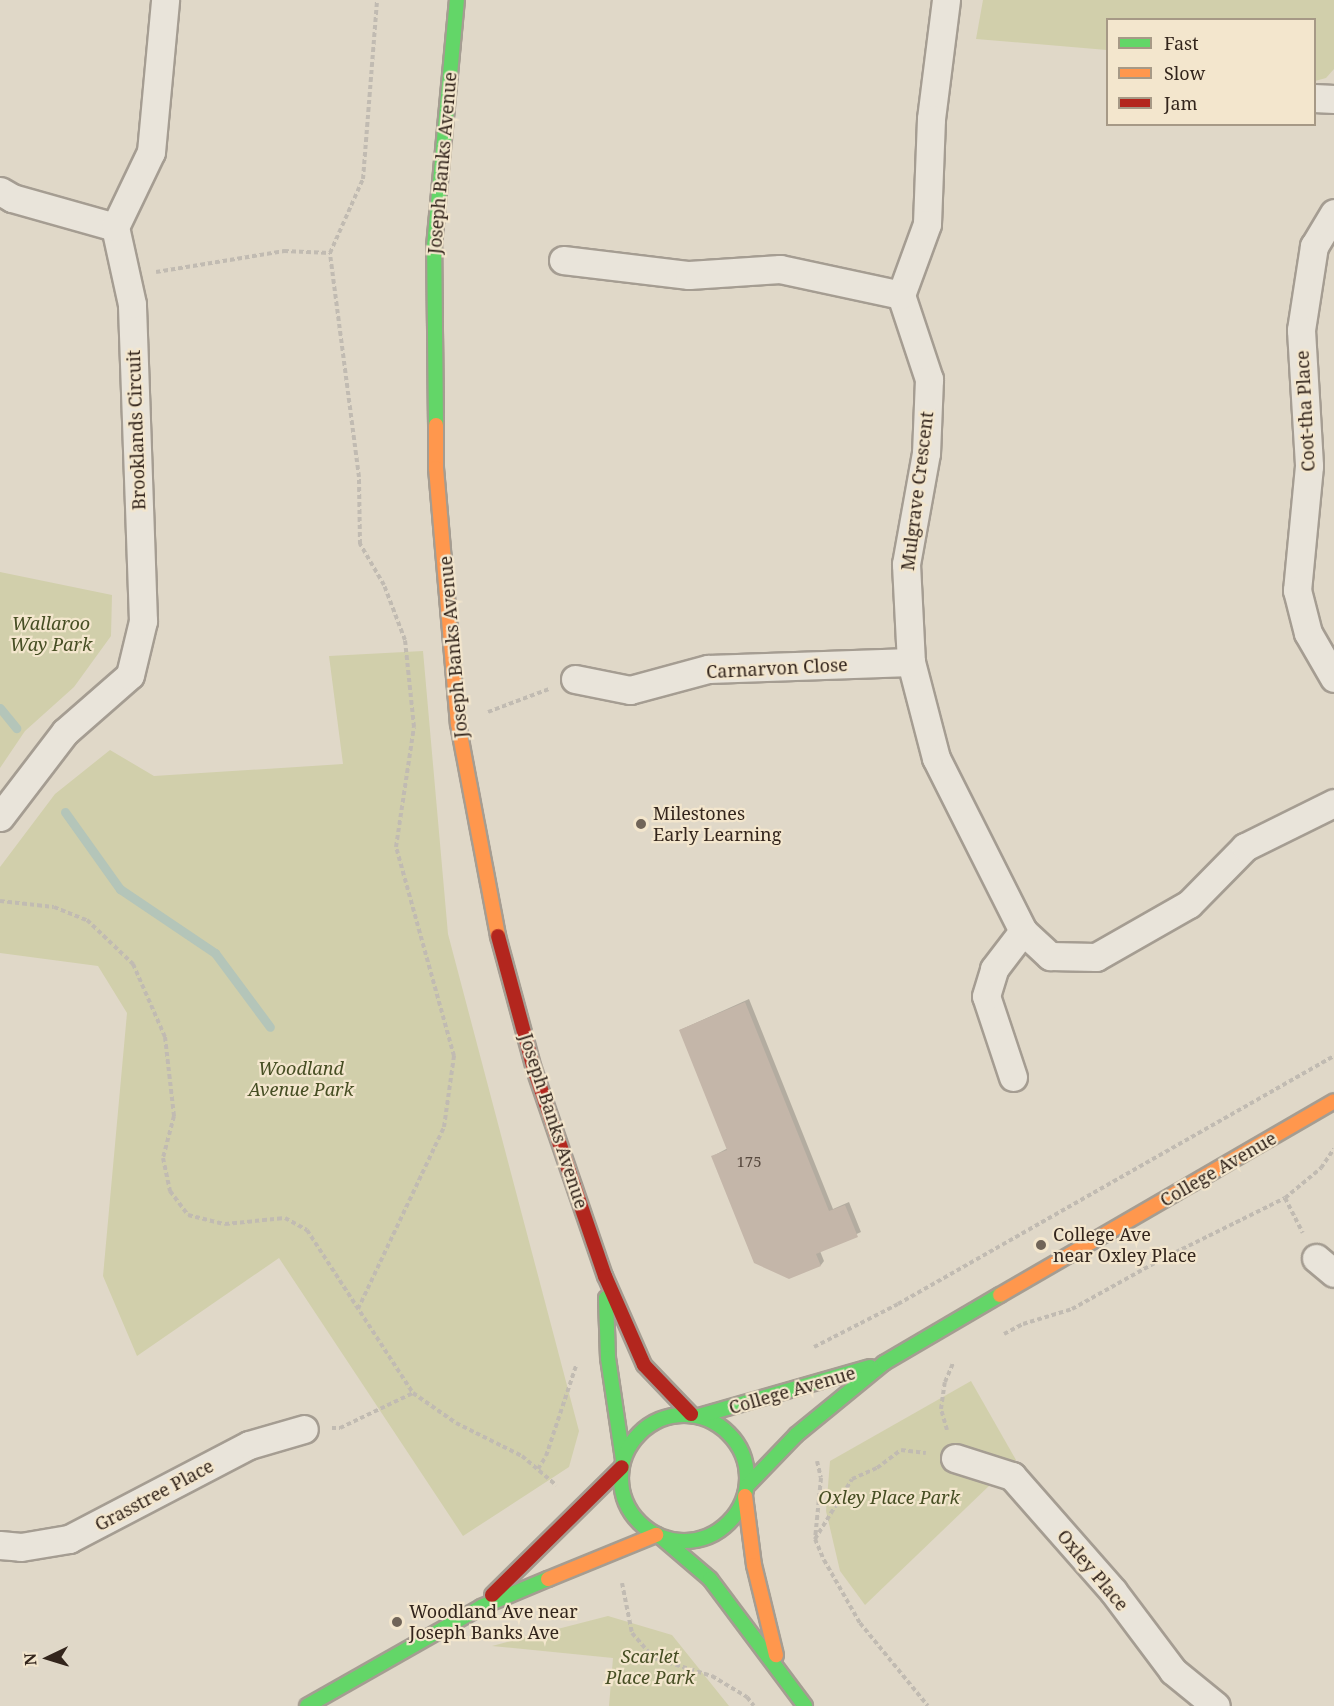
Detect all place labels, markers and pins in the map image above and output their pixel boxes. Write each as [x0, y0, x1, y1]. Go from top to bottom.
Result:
place label: Milestones Early Learning [653, 803, 781, 846]
marker: Milestones Early Learning [634, 817, 648, 831]
place label: College Ave near Oxley Place [1053, 1224, 1196, 1266]
marker: College Ave near Oxley Place [1034, 1238, 1048, 1252]
place label: Woodland Ave near Joseph Banks Ave [409, 1601, 578, 1644]
marker: Woodland Ave near Joseph Banks Ave [390, 1615, 404, 1629]

